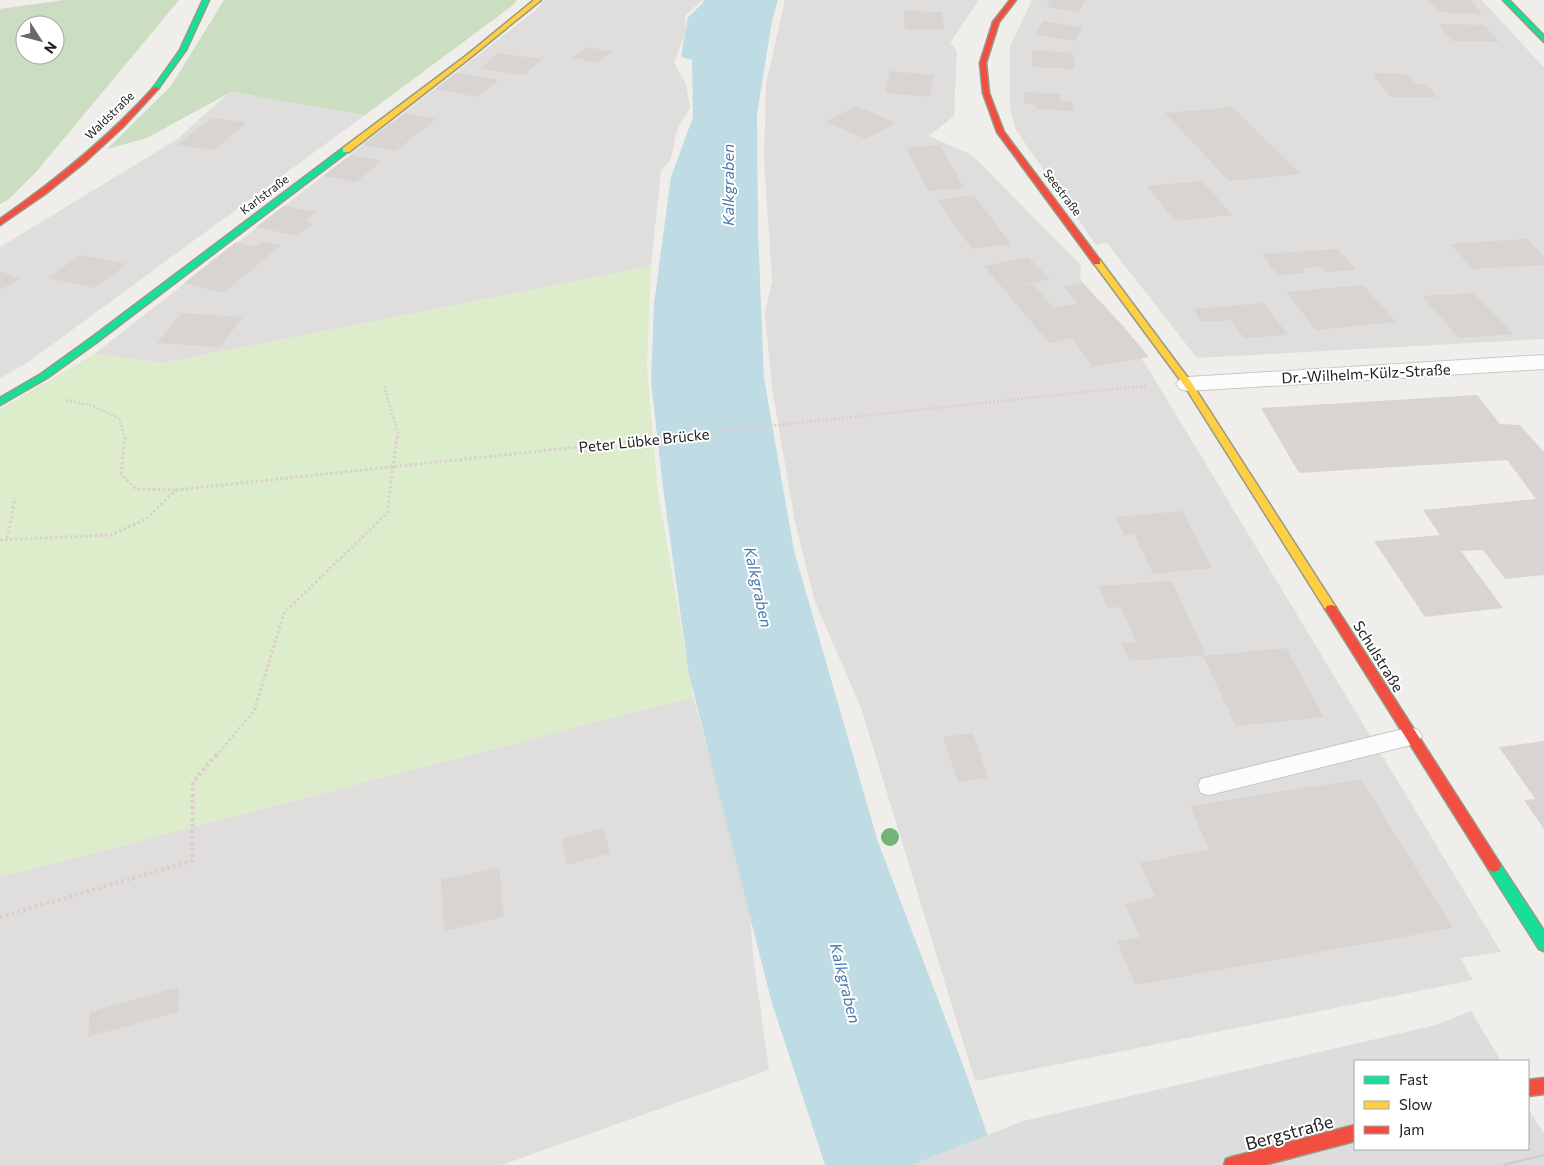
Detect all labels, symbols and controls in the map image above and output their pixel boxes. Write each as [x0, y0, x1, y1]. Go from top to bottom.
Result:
north arrow [15, 15, 65, 65]
text: N [41, 39, 61, 57]
street label: Waldstraße [82, 88, 136, 142]
water label: Kalkgraben [718, 144, 737, 226]
street label: Seestraße [1041, 166, 1085, 218]
street label: Karlstraße [237, 171, 291, 217]
street label: Dr.-Wilhelm-Külz-Straße [1281, 360, 1451, 386]
street label: Peter Lübke Brücke [578, 424, 710, 456]
water label: Kalkgraben [741, 545, 777, 629]
street label: Schulstraße [1350, 617, 1408, 695]
water label: Kalkgraben [827, 941, 865, 1025]
legend [1354, 1060, 1529, 1150]
text: Fast [1399, 1070, 1428, 1088]
text: Slow [1399, 1095, 1432, 1113]
street label: Bergstraße [1242, 1110, 1336, 1154]
text: Jam [1399, 1120, 1424, 1138]

